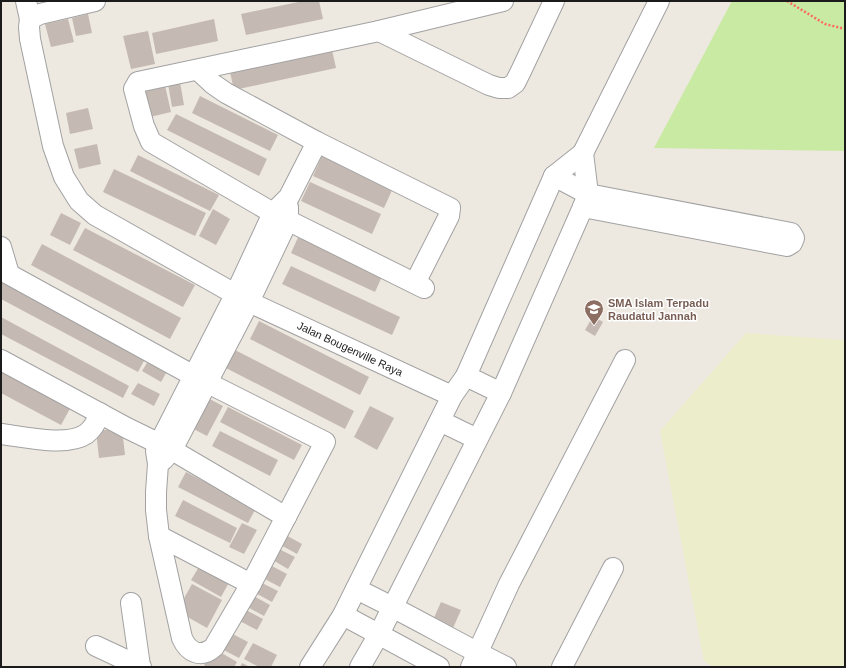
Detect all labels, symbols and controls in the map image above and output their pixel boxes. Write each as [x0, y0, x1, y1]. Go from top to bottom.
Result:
place label: SMA Islam Terpadu Raudatul Jannah [608, 297, 709, 322]
school or university icon: SMA Islam Terpadu Raudatul Jannah [583, 298, 605, 326]
street label: Jalan Bougenville Raya [295, 319, 406, 379]

